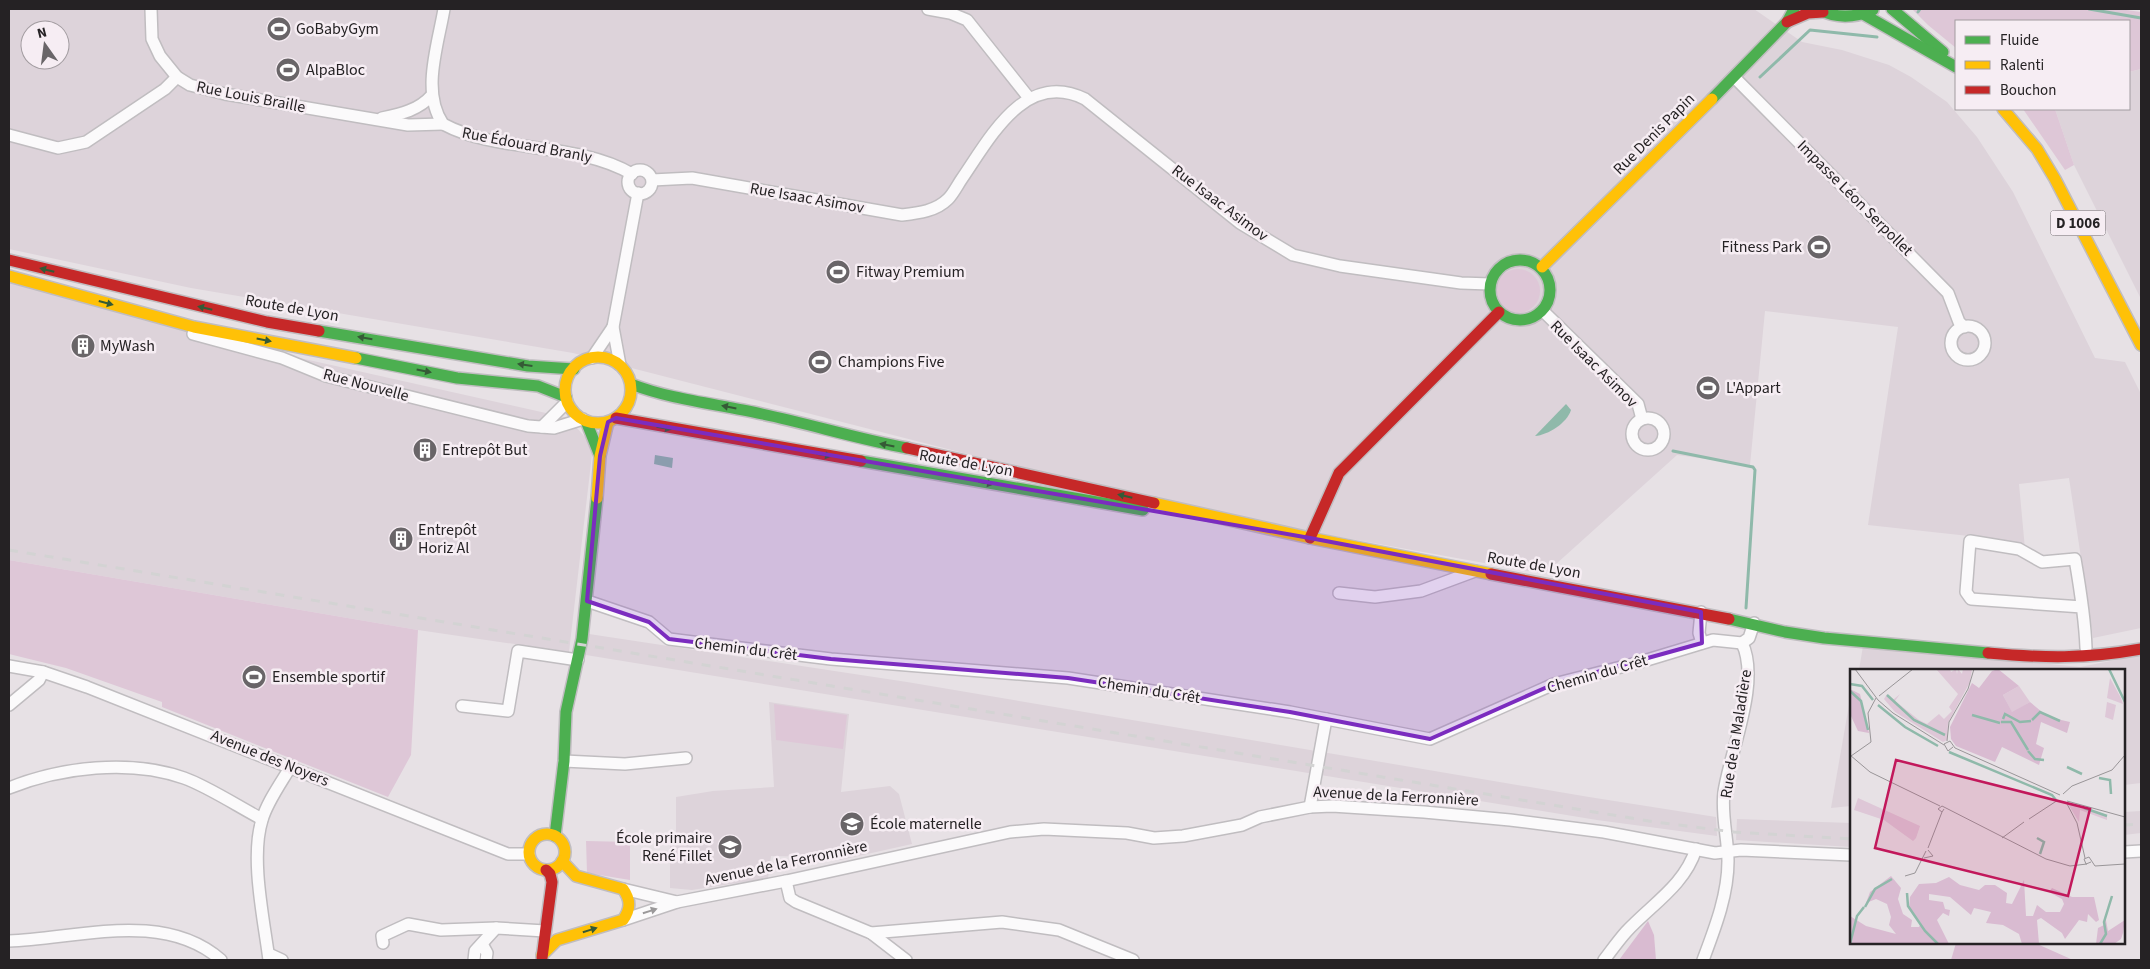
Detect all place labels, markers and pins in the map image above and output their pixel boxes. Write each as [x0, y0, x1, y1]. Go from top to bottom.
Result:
sports icon: GoBabyGym [266, 16, 292, 42]
place label: GoBabyGym [296, 18, 379, 40]
sports icon: AlpaBloc [275, 57, 301, 83]
place label: AlpaBloc [306, 59, 365, 81]
sports icon: Fitness Park [1806, 234, 1832, 260]
place label: Fitness Park [1722, 236, 1802, 258]
sports icon: Fitway Premium [825, 259, 851, 285]
place label: Fitway Premium [856, 261, 965, 283]
building icon: MyWash [70, 333, 96, 359]
place label: MyWash [100, 335, 155, 357]
sports icon: Champions Five [807, 349, 833, 375]
place label: Champions Five [838, 351, 945, 373]
sports icon: L'Appart [1695, 375, 1721, 401]
place label: L'Appart [1726, 377, 1781, 399]
building icon: Entrepôt But [412, 437, 438, 463]
place label: Entrepôt But [442, 439, 528, 461]
place label: Entrepôt Horiz Al [418, 519, 477, 559]
building icon: Entrepôt Horiz Al [388, 526, 414, 552]
sports icon: Ensemble sportif [241, 664, 267, 690]
place label: Ensemble sportif [272, 666, 386, 688]
school or university icon: École maternelle [839, 811, 865, 837]
place label: École maternelle [870, 813, 982, 835]
place label: École primaire René Fillet [616, 827, 713, 867]
school or university icon: École primaire René Fillet [717, 834, 743, 860]

